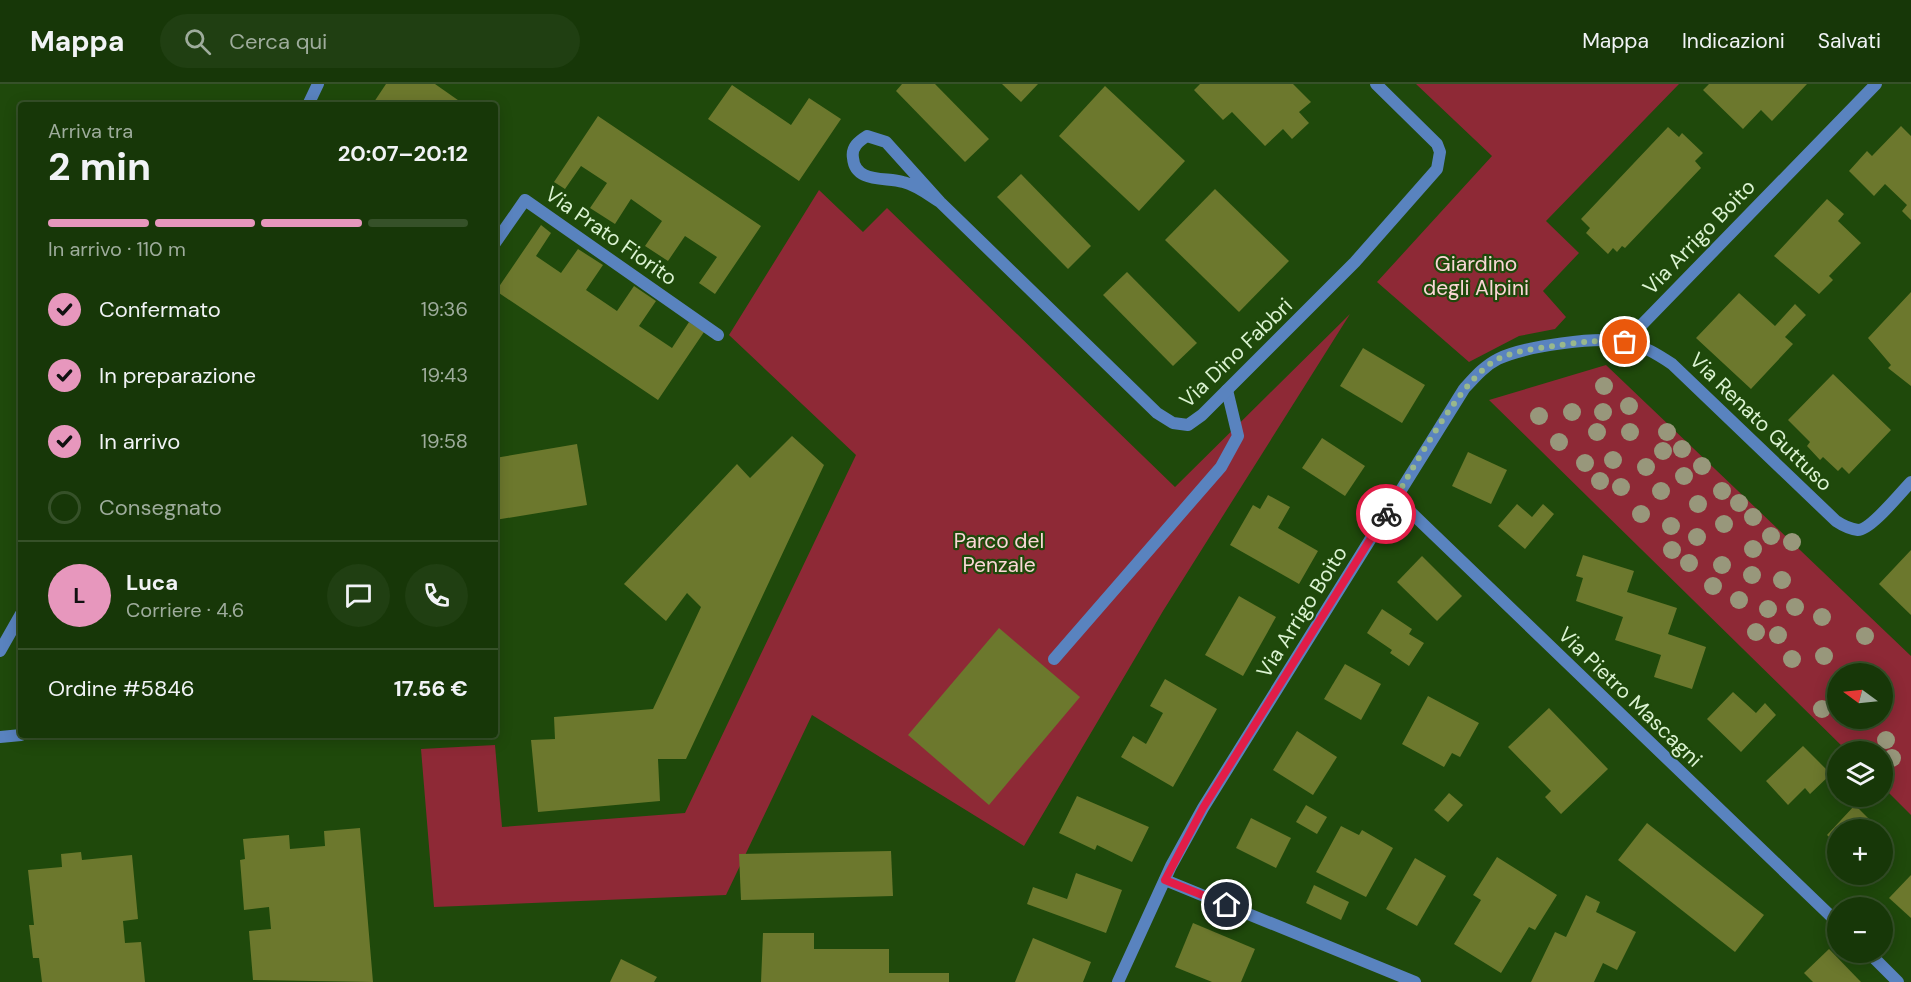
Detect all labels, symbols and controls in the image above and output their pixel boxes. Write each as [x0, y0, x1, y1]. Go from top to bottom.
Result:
search box [160, 14, 580, 68]
text: Mappa [30, 23, 124, 60]
icon: search [181, 25, 214, 58]
text: Cerca qui [229, 27, 327, 56]
text: Mappa [1582, 27, 1649, 55]
text: Indicazioni [1682, 27, 1785, 55]
text: Salvati [1818, 27, 1881, 55]
text: Arriva tra [48, 118, 133, 144]
text: 20:07–20:12 [338, 139, 468, 168]
text: 2 min [48, 141, 151, 192]
street label: Via Arrigo Boito [1637, 173, 1761, 301]
street label: Via Prato Fiorito [539, 180, 683, 292]
text: In arrivo · 110 m [48, 236, 186, 262]
park label: Giardino degli Alpini [1423, 250, 1529, 302]
street label: Via Dino Fabbri [1173, 292, 1299, 414]
icon: check [48, 293, 81, 326]
text: Confermato [99, 295, 221, 324]
text: 19:36 [421, 296, 468, 322]
pin [1599, 316, 1650, 367]
icon: bag [1608, 325, 1641, 358]
street label: Via Renato Guttuso [1683, 346, 1839, 498]
icon: check [48, 359, 81, 392]
text: In preparazione [99, 361, 256, 390]
text: 19:43 [421, 362, 468, 388]
icon: check [48, 425, 81, 458]
text: In arrivo [99, 427, 180, 456]
text: 19:58 [421, 428, 468, 454]
courier [1356, 484, 1416, 544]
text: Consegnato [99, 493, 222, 522]
icon: bike [1370, 498, 1403, 531]
park label: Parco del Penzale [954, 527, 1044, 579]
street label: Via Arrigo Boito [1250, 541, 1354, 683]
button: chat [327, 564, 390, 627]
button: phone [405, 564, 468, 627]
text: Luca [126, 568, 178, 597]
text: L [73, 581, 86, 610]
text: Corriere · 4.6 [126, 597, 244, 623]
street label: Via Pietro Mascagni [1552, 621, 1708, 773]
north arrow [1827, 663, 1893, 729]
map controls [1827, 663, 1893, 963]
text: Ordine #5846 [48, 674, 194, 703]
text: 17.56 € [394, 674, 468, 703]
button: layers [1827, 741, 1893, 807]
button: + [1827, 819, 1893, 885]
pin [1201, 879, 1252, 930]
icon: home [1210, 888, 1243, 921]
button: − [1827, 897, 1893, 963]

